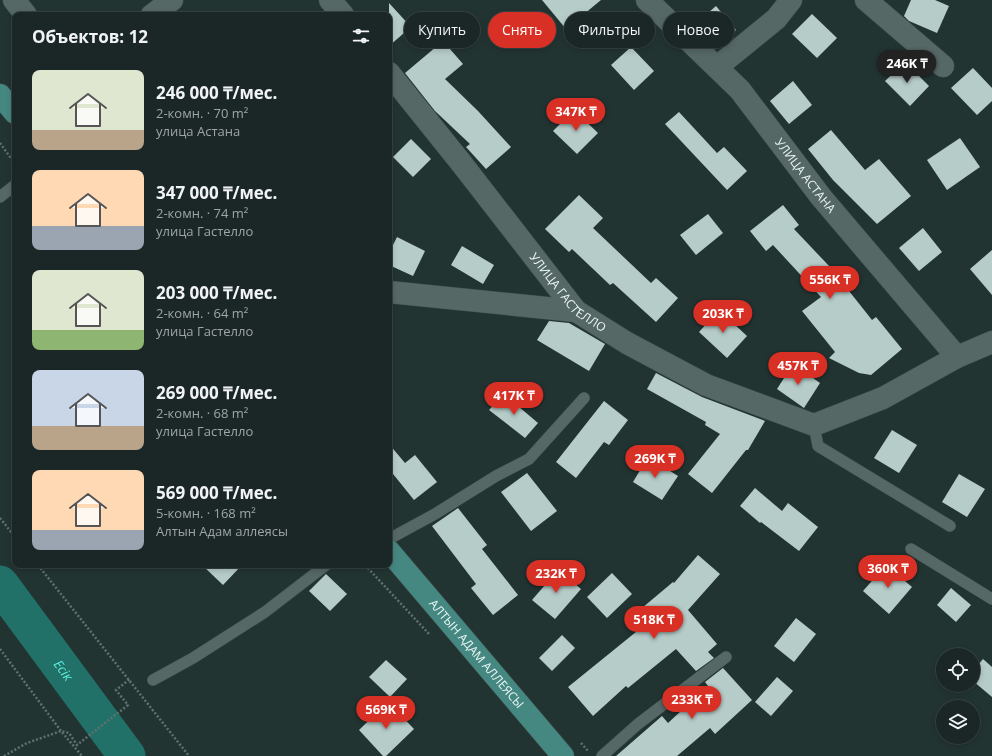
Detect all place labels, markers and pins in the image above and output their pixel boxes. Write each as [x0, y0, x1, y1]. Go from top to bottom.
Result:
pin: 246K ₸ [874, 50, 940, 84]
pin: 347K ₸ [543, 98, 609, 132]
pin: 556K ₸ [797, 266, 863, 300]
pin: 203K ₸ [690, 300, 756, 334]
pin: 457K ₸ [765, 352, 831, 386]
pin: 417K ₸ [481, 382, 547, 416]
pin: 269K ₸ [622, 445, 688, 479]
pin: 360K ₸ [855, 555, 921, 589]
pin: 232K ₸ [523, 560, 589, 594]
pin: 518K ₸ [621, 606, 687, 640]
pin: 233K ₸ [659, 686, 725, 720]
pin: 569K ₸ [353, 696, 419, 730]

